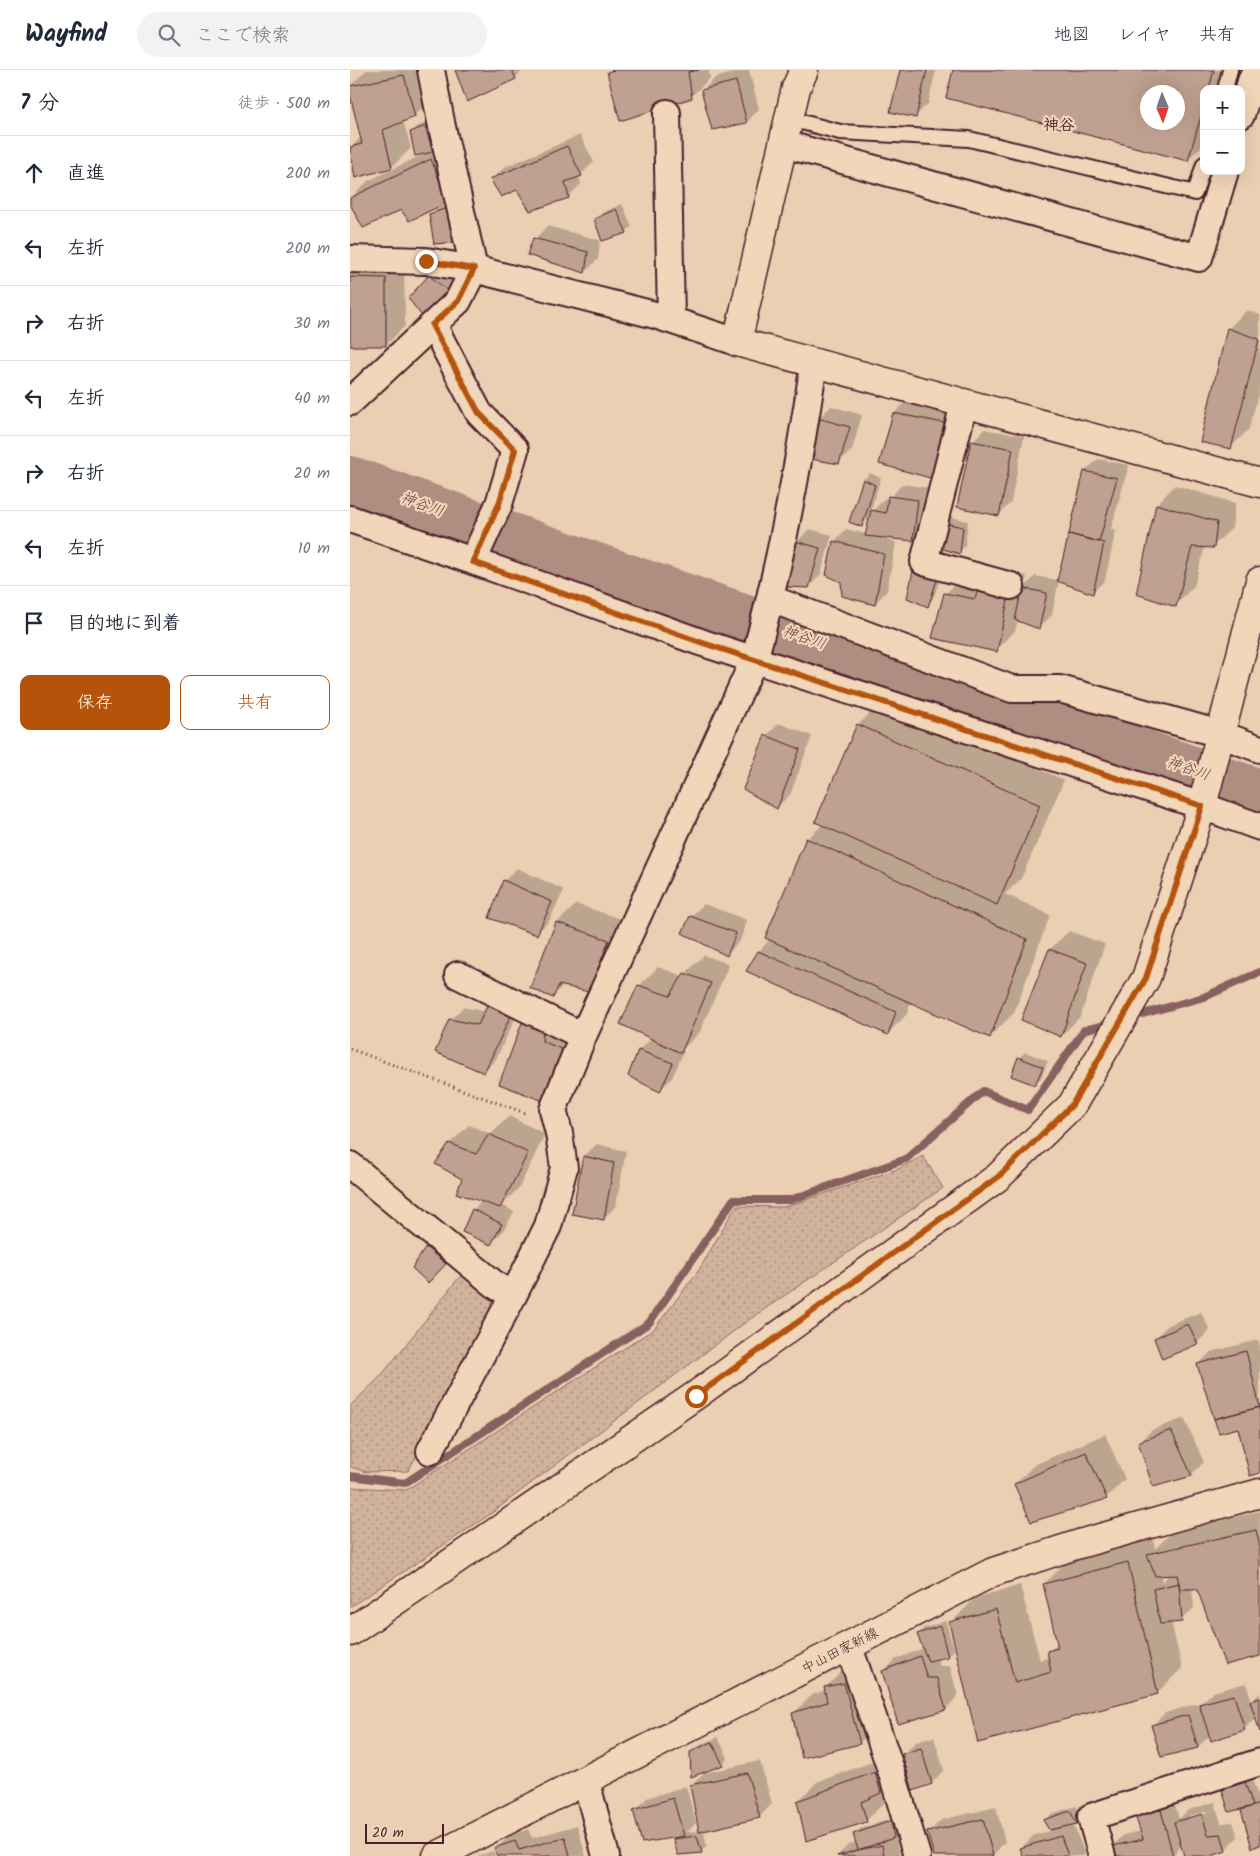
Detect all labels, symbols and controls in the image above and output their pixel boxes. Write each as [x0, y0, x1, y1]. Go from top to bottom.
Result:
search box [137, 12, 487, 57]
text: Wayfind [25, 15, 107, 54]
icon: search [155, 21, 183, 49]
text: ここで検索 [195, 21, 290, 51]
text: 地図 [1054, 21, 1090, 50]
text: レイヤ [1118, 21, 1171, 50]
text: 共有 [1199, 21, 1235, 50]
north arrow [1140, 85, 1185, 130]
map controls [1200, 85, 1245, 175]
button: + [1200, 85, 1245, 130]
text: 7 分 [20, 87, 59, 120]
text: 徒歩 · 500 m [238, 91, 330, 116]
district label: 神谷 [1043, 113, 1075, 138]
button: − [1200, 130, 1245, 175]
icon: ahead [20, 159, 48, 187]
text: 直進 [67, 159, 105, 189]
text: 200 m [286, 161, 330, 186]
icon: left [20, 234, 48, 262]
text: 左折 [67, 234, 105, 264]
text: 200 m [286, 236, 330, 261]
route end [415, 250, 438, 273]
icon: right [20, 309, 48, 337]
text: 右折 [67, 309, 105, 339]
text: 30 m [294, 311, 330, 336]
icon: left [20, 384, 48, 412]
text: 左折 [67, 384, 105, 414]
text: 40 m [294, 386, 330, 411]
icon: right [20, 459, 48, 487]
text: 右折 [67, 459, 105, 489]
text: 20 m [294, 461, 330, 486]
water label: 神谷川 [397, 486, 447, 524]
icon: left [20, 534, 48, 562]
text: 左折 [67, 534, 105, 564]
text: 10 m [298, 536, 330, 561]
icon: arrive [20, 609, 48, 637]
text: 目的地に到着 [67, 609, 181, 639]
water label: 神谷川 [779, 619, 829, 657]
button: 保存 [20, 675, 170, 730]
button: 共有 [180, 675, 330, 730]
water label: 神谷川 [1163, 750, 1213, 788]
route start [685, 1385, 708, 1408]
street label: 中山田家新線 [798, 1622, 882, 1680]
scale bar [365, 1821, 444, 1844]
text: 20 m [372, 1822, 404, 1844]

